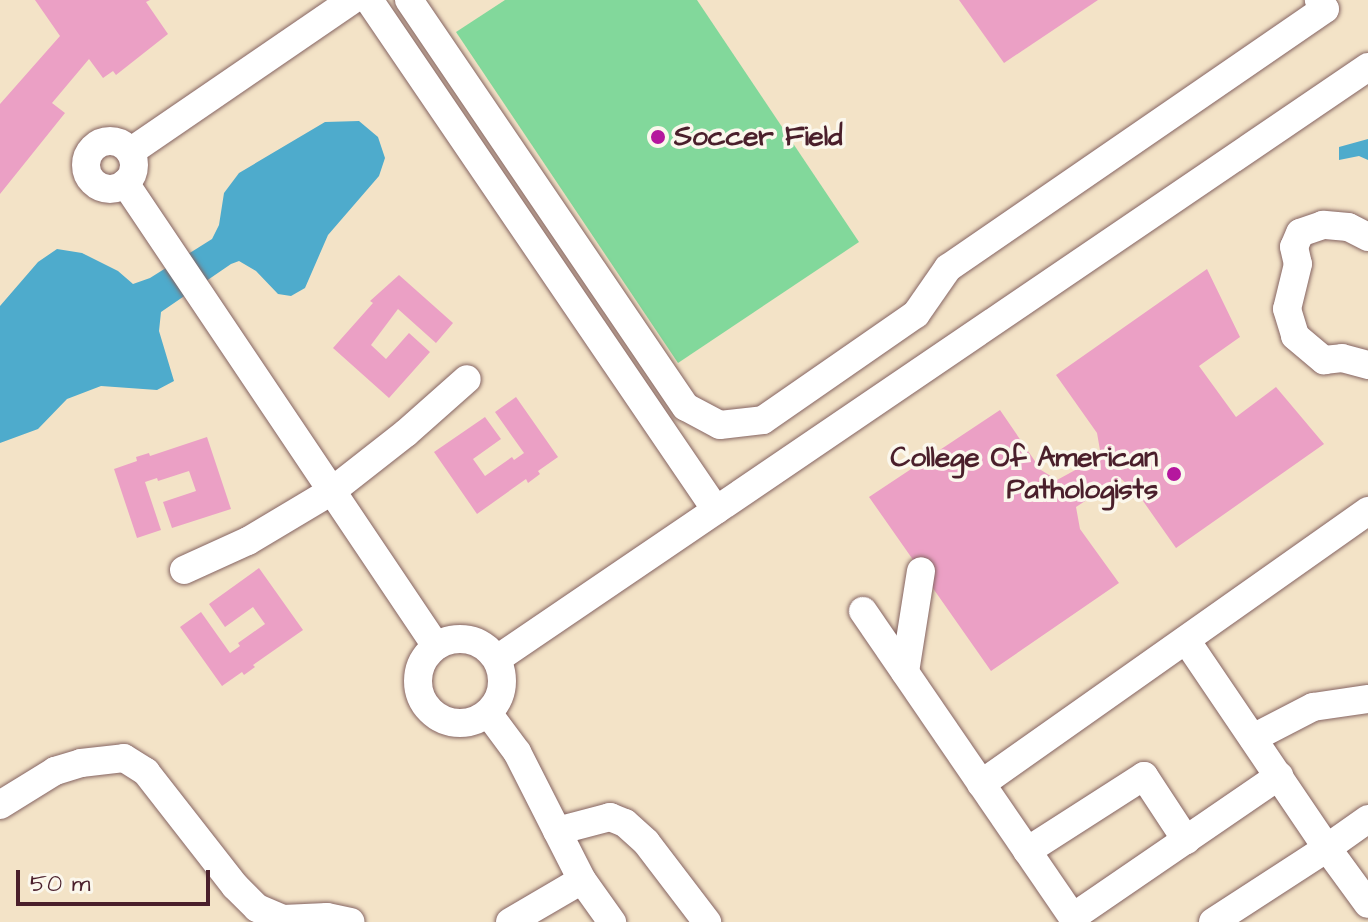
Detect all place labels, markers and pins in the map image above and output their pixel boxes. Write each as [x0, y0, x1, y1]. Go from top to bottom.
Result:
place label: Soccer Field [674, 120, 843, 154]
marker: Soccer Field [649, 128, 667, 146]
place label: College Of American Pathologists [891, 441, 1158, 507]
marker: College Of American Pathologists [1165, 465, 1183, 483]

